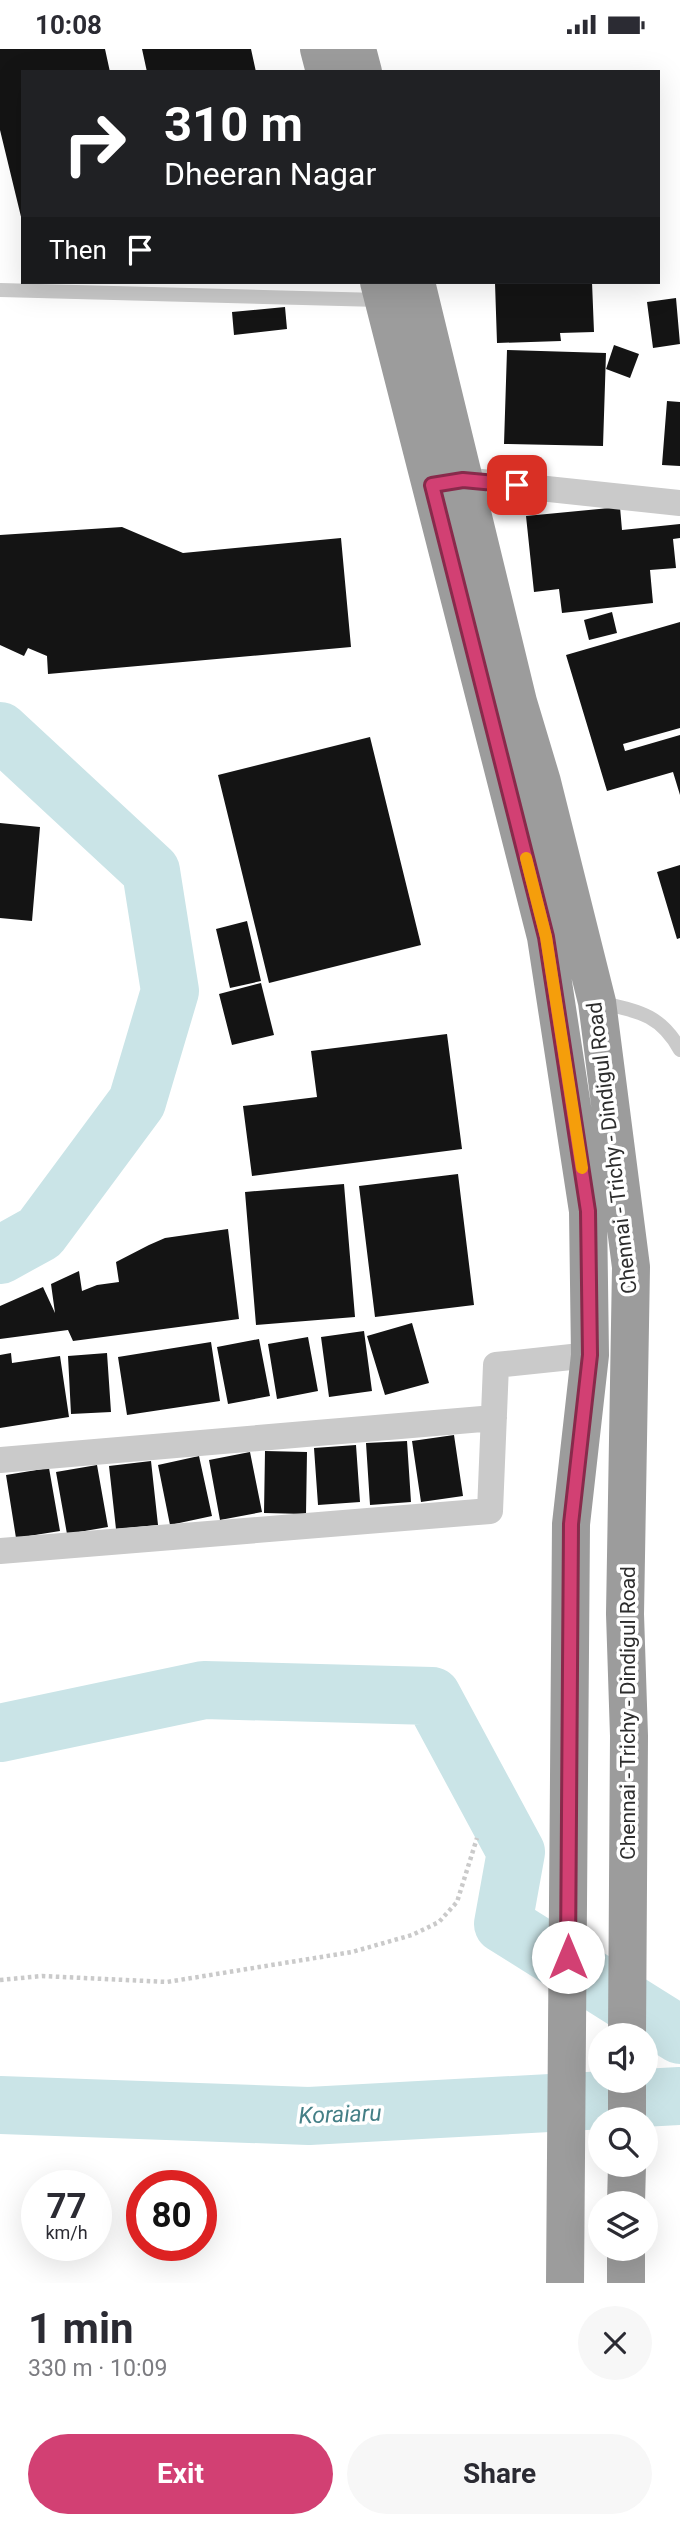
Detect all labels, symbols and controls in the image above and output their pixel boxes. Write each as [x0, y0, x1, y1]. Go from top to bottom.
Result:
text: 10:08 [35, 10, 102, 40]
text: 310 m [164, 96, 303, 153]
icon: right [49, 98, 140, 189]
text: Dheeran Nagar [164, 155, 376, 193]
icon: arrive [121, 231, 159, 269]
text: Then [49, 235, 107, 265]
pin [487, 455, 547, 515]
icon: arrive [498, 466, 536, 504]
street label: Chennai - Trichy - Dindigul Road [582, 1001, 642, 1295]
street label: Chennai - Trichy - Dindigul Road [616, 1566, 640, 1860]
position arrow [531, 1920, 605, 1994]
map controls [588, 2023, 658, 2261]
button: sound [588, 2023, 658, 2093]
water label: Koraiaru [298, 2100, 382, 2129]
button: search [588, 2107, 658, 2177]
speed limit sign: 80 [126, 2170, 217, 2261]
text: 77 [46, 2186, 87, 2227]
button: layers [588, 2191, 658, 2261]
text: km/h [45, 2222, 88, 2243]
text: 1 min [28, 2304, 134, 2353]
button: close [578, 2306, 652, 2380]
text: 330 m · 10:09 [28, 2355, 167, 2382]
button: Exit [28, 2434, 333, 2514]
button: Share [347, 2434, 652, 2514]

